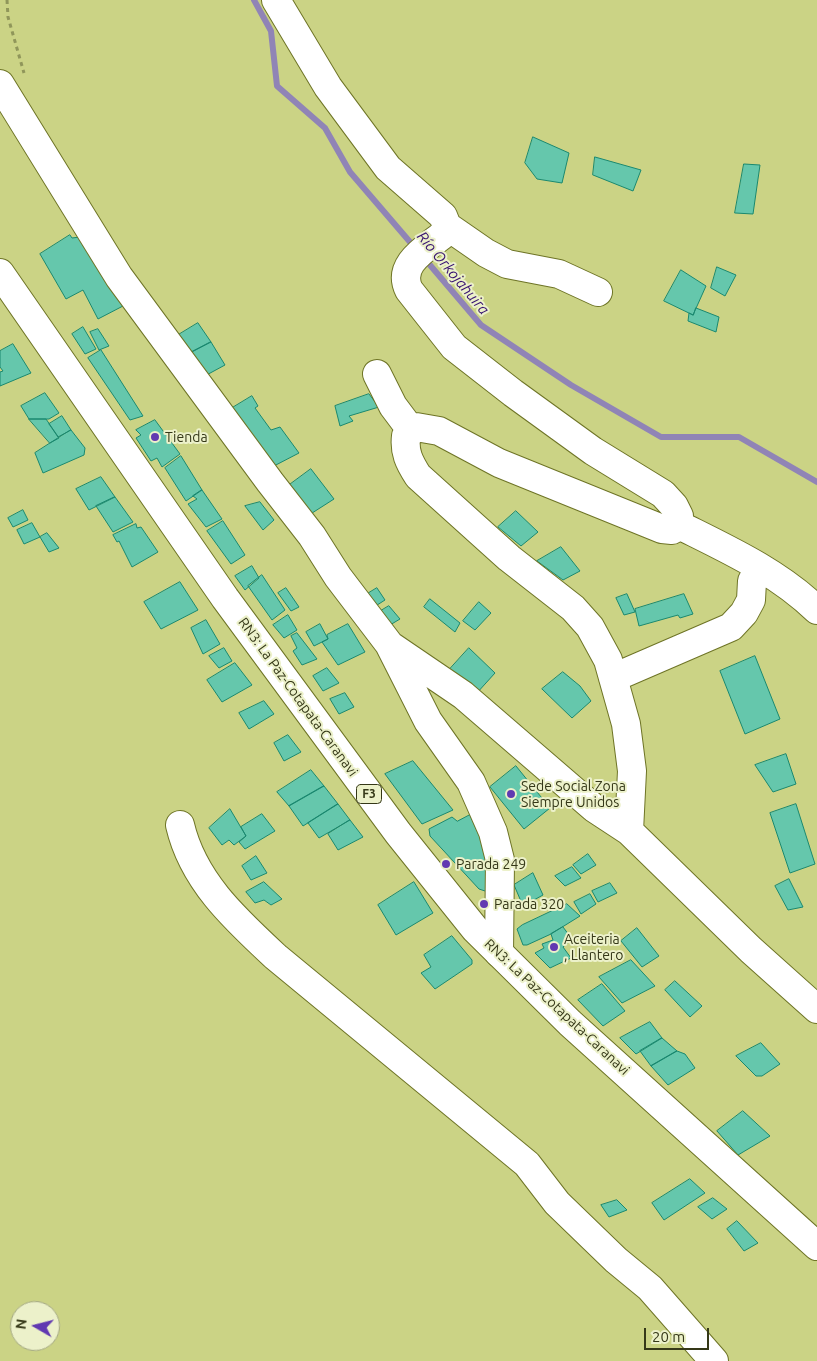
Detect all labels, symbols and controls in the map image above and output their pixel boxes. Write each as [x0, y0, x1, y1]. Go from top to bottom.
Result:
water label: Río Orkojahuira [413, 228, 493, 318]
place label: Tienda [165, 429, 208, 445]
marker: Tienda [149, 431, 161, 443]
street label: RN3: La Paz-Cotapata-Caranavi [235, 614, 361, 780]
place label: Sede Social Zona Siempre Unidos [521, 778, 626, 810]
road number: F3 [356, 784, 382, 804]
marker: Sede Social Zona Siempre Unidos [505, 788, 517, 800]
place label: Parada 249 [456, 856, 526, 872]
marker: Parada 249 [440, 858, 452, 870]
place label: Parada 320 [494, 896, 564, 912]
marker: Parada 320 [478, 898, 490, 910]
place label: Aceiteria , Llantero [564, 931, 623, 964]
street label: RN3: La Paz-Cotapata-Caranavi [481, 935, 633, 1079]
marker: Aceiteria , Llantero [548, 941, 560, 953]
north arrow [10, 1301, 60, 1351]
text: N [12, 1318, 30, 1330]
scale bar [647, 1318, 712, 1350]
text: 20 m [652, 1328, 685, 1345]

